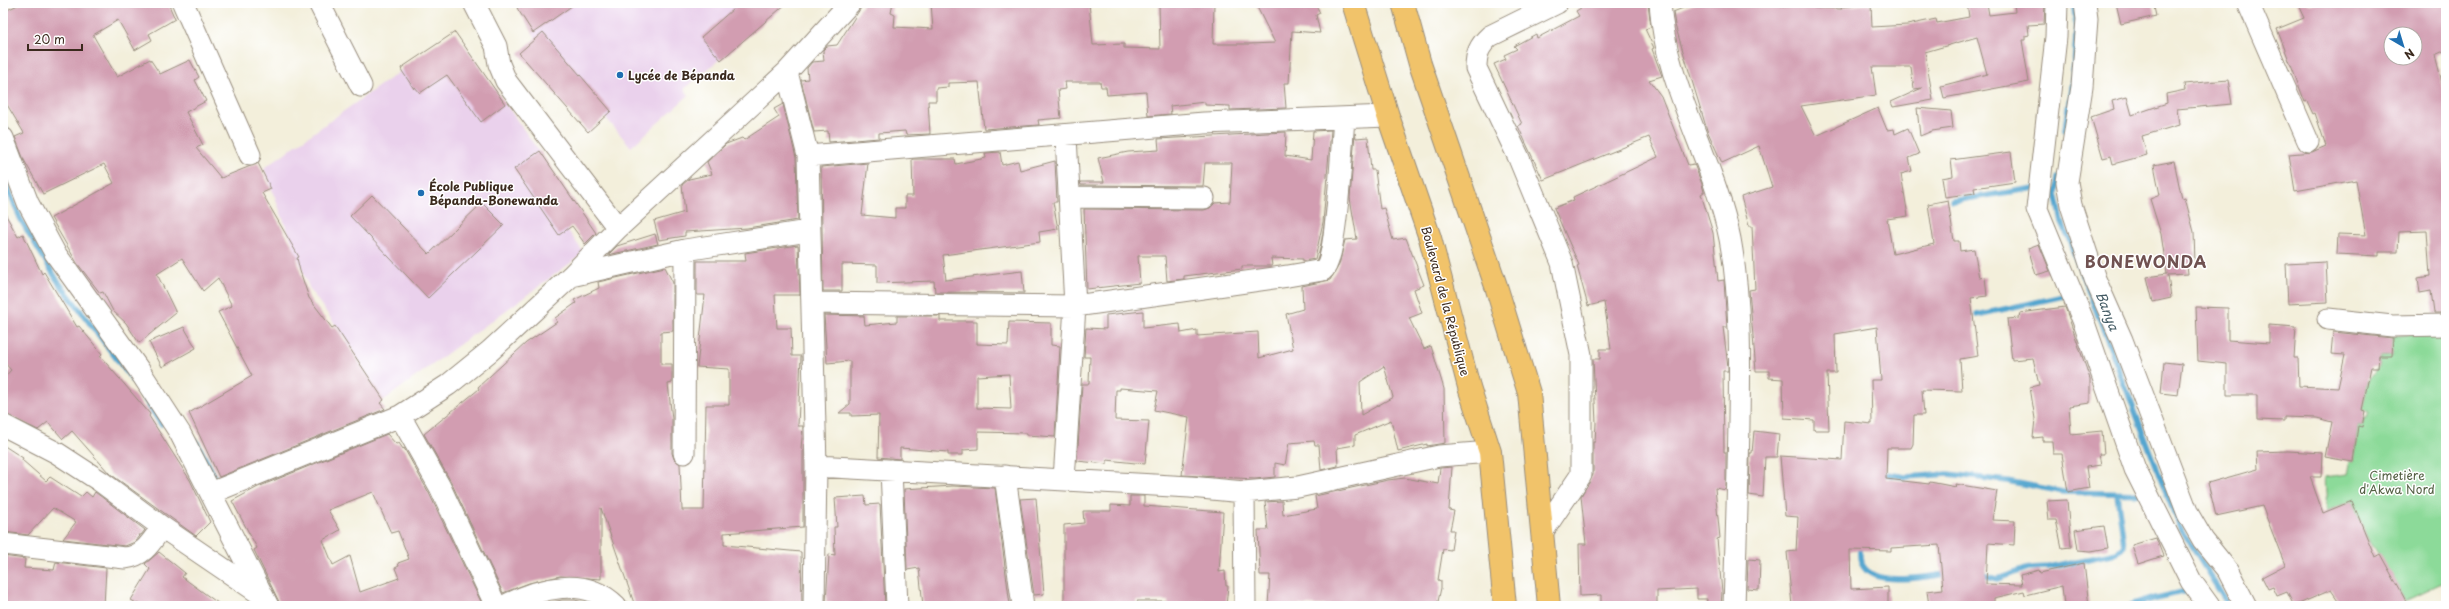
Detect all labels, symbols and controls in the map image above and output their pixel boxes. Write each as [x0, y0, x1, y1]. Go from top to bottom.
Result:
scale bar [28, 26, 82, 52]
north arrow [2383, 26, 2423, 66]
text: 20 m [34, 30, 65, 48]
text: N [2401, 45, 2418, 64]
place label: Lycée de Bépanda [628, 66, 736, 84]
marker: Lycée de Bépanda [615, 70, 625, 80]
place label: École Publique Bépanda-Bonewanda [429, 177, 559, 209]
marker: École Publique Bépanda-Bonewanda [416, 188, 426, 198]
street label: Boulevard de la République [1417, 224, 1475, 378]
district label: BONEWONDA [2085, 249, 2207, 273]
water label: Banya [2092, 289, 2124, 334]
park label: Cimetière d'Akwa Nord [2359, 466, 2435, 498]

